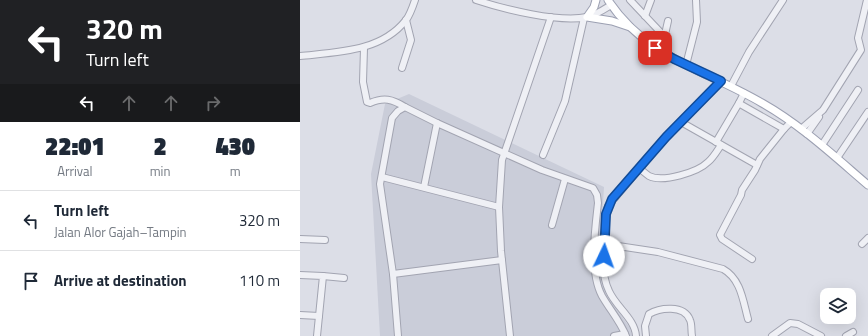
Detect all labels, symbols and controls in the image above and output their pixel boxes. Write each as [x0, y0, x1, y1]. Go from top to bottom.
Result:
text: 320 m [86, 7, 163, 50]
icon: left [20, 16, 72, 68]
pin [638, 31, 672, 65]
icon: arrive [644, 37, 666, 59]
text: Turn left [86, 46, 149, 73]
icon: left [76, 92, 98, 114]
icon: ahead [118, 92, 140, 114]
icon: ahead [160, 92, 182, 114]
icon: right [202, 92, 224, 114]
text: 22:01 [45, 128, 105, 164]
text: 2 [153, 128, 167, 164]
text: 430 [215, 128, 255, 164]
text: Arrival [57, 161, 92, 181]
text: min [150, 161, 170, 181]
text: m [230, 161, 241, 181]
text: Turn left [54, 199, 109, 222]
text: 320 m [239, 209, 280, 232]
icon: left [20, 210, 42, 232]
text: Jalan Alor Gajah–Tampin [54, 222, 187, 242]
position arrow [583, 235, 625, 277]
text: Arrive at destination [54, 269, 187, 292]
text: 110 m [239, 269, 280, 292]
icon: arrive [20, 270, 42, 292]
map controls [820, 288, 856, 324]
button: layers [820, 288, 856, 324]

